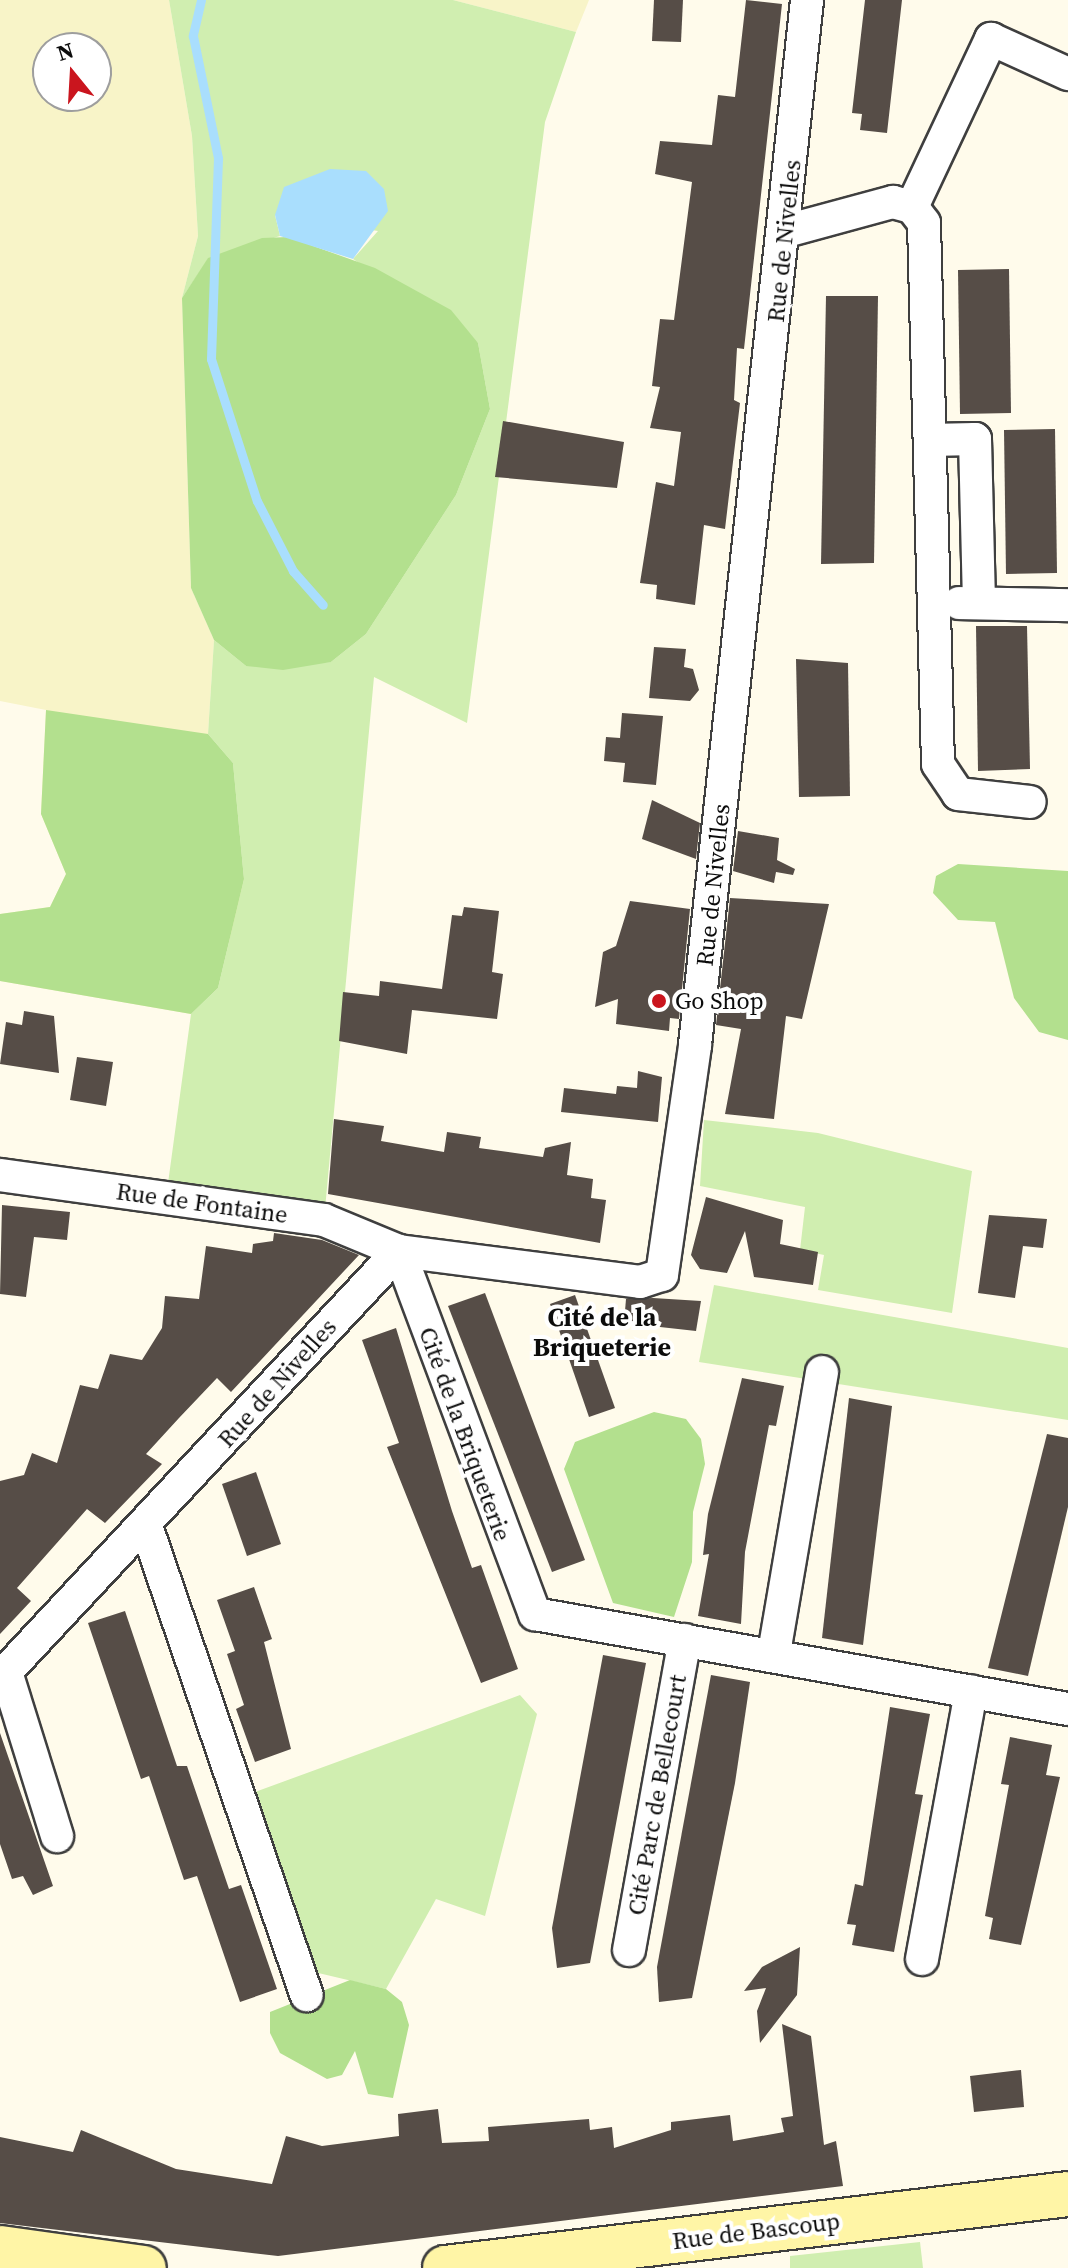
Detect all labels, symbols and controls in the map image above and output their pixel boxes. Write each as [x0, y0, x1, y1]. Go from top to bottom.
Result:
north arrow [32, 32, 112, 112]
text: N [53, 34, 77, 68]
street label: Rue de Nivelles [761, 158, 807, 324]
street label: Rue de Nivelles [690, 802, 736, 968]
place label: Go Shop [675, 987, 764, 1015]
marker: Go Shop [650, 992, 668, 1010]
street label: Rue de Fontaine [114, 1177, 290, 1229]
district label: Cité de la Briqueterie [533, 1302, 671, 1364]
street label: Rue de Nivelles [212, 1313, 342, 1453]
street label: Cité de la Briqueterie [413, 1323, 517, 1545]
street label: Cité Parc de Bellecourt [622, 1673, 692, 1917]
street label: Rue de Bascoup [671, 2206, 841, 2256]

